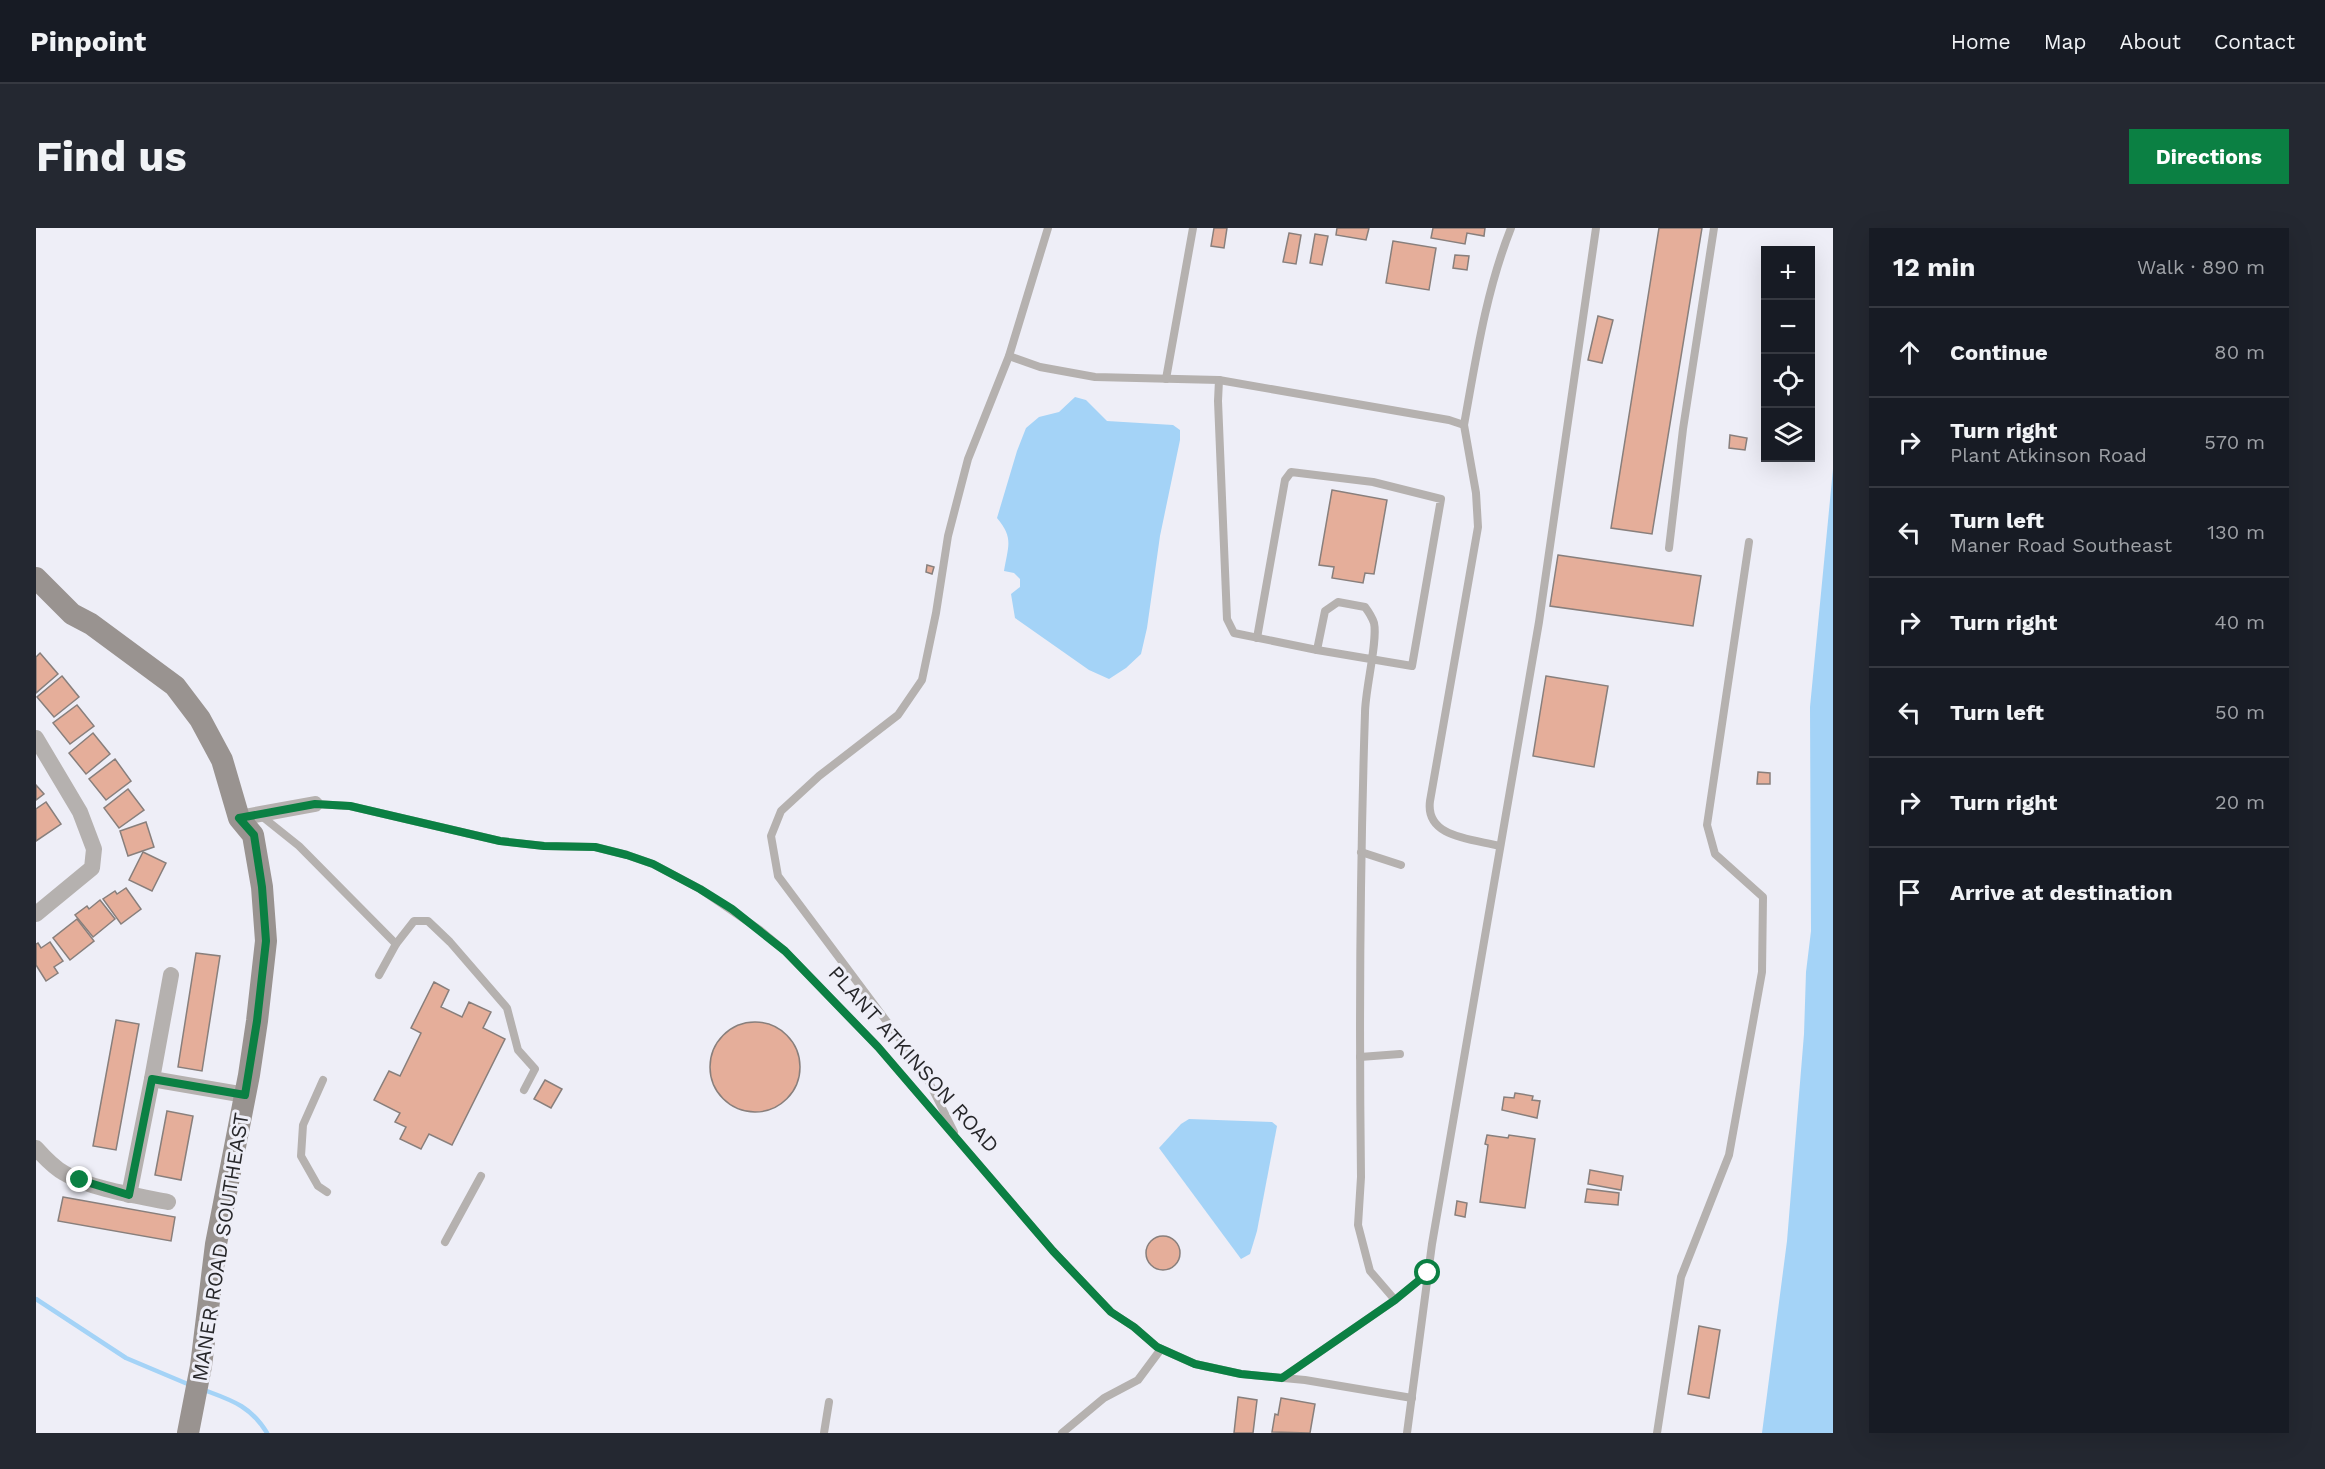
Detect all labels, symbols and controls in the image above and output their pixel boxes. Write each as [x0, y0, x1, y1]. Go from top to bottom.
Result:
text: Pinpoint [30, 25, 146, 58]
text: Home [1951, 29, 2011, 54]
text: Map [2044, 29, 2087, 54]
text: About [2120, 29, 2181, 54]
text: Contact [2214, 29, 2295, 54]
button: Directions [2129, 129, 2289, 184]
text: Find us [36, 132, 187, 181]
map controls [1761, 246, 1815, 462]
button: + [1761, 246, 1815, 300]
text: 12 min [1893, 252, 1975, 282]
text: Walk · 890 m [2137, 255, 2265, 279]
button: − [1761, 300, 1815, 354]
icon: ahead [1893, 336, 1926, 369]
text: Continue [1950, 340, 2048, 365]
text: 80 m [2214, 340, 2265, 364]
button: locate [1761, 354, 1815, 408]
button: layers [1761, 408, 1815, 462]
text: Turn right [1950, 418, 2057, 443]
icon: right [1893, 426, 1926, 459]
text: 570 m [2204, 430, 2265, 454]
text: Plant Atkinson Road [1950, 443, 2147, 467]
text: Turn left [1950, 508, 2044, 533]
icon: left [1893, 516, 1926, 549]
text: 130 m [2207, 520, 2265, 544]
text: Maner Road Southeast [1950, 533, 2172, 557]
icon: right [1893, 606, 1926, 639]
text: Turn right [1950, 610, 2057, 635]
text: 40 m [2214, 610, 2265, 634]
icon: left [1893, 696, 1926, 729]
text: Turn left [1950, 700, 2044, 725]
text: 50 m [2215, 700, 2265, 724]
icon: right [1893, 786, 1926, 819]
text: Turn right [1950, 790, 2057, 815]
text: 20 m [2215, 790, 2265, 814]
icon: arrive [1893, 876, 1926, 909]
text: Arrive at destination [1950, 880, 2173, 905]
street label: PLANT ATKINSON ROAD [823, 960, 1005, 1158]
street label: MANER ROAD SOUTHEAST [186, 1111, 254, 1383]
route end [66, 1166, 92, 1192]
route start [1414, 1259, 1440, 1285]

